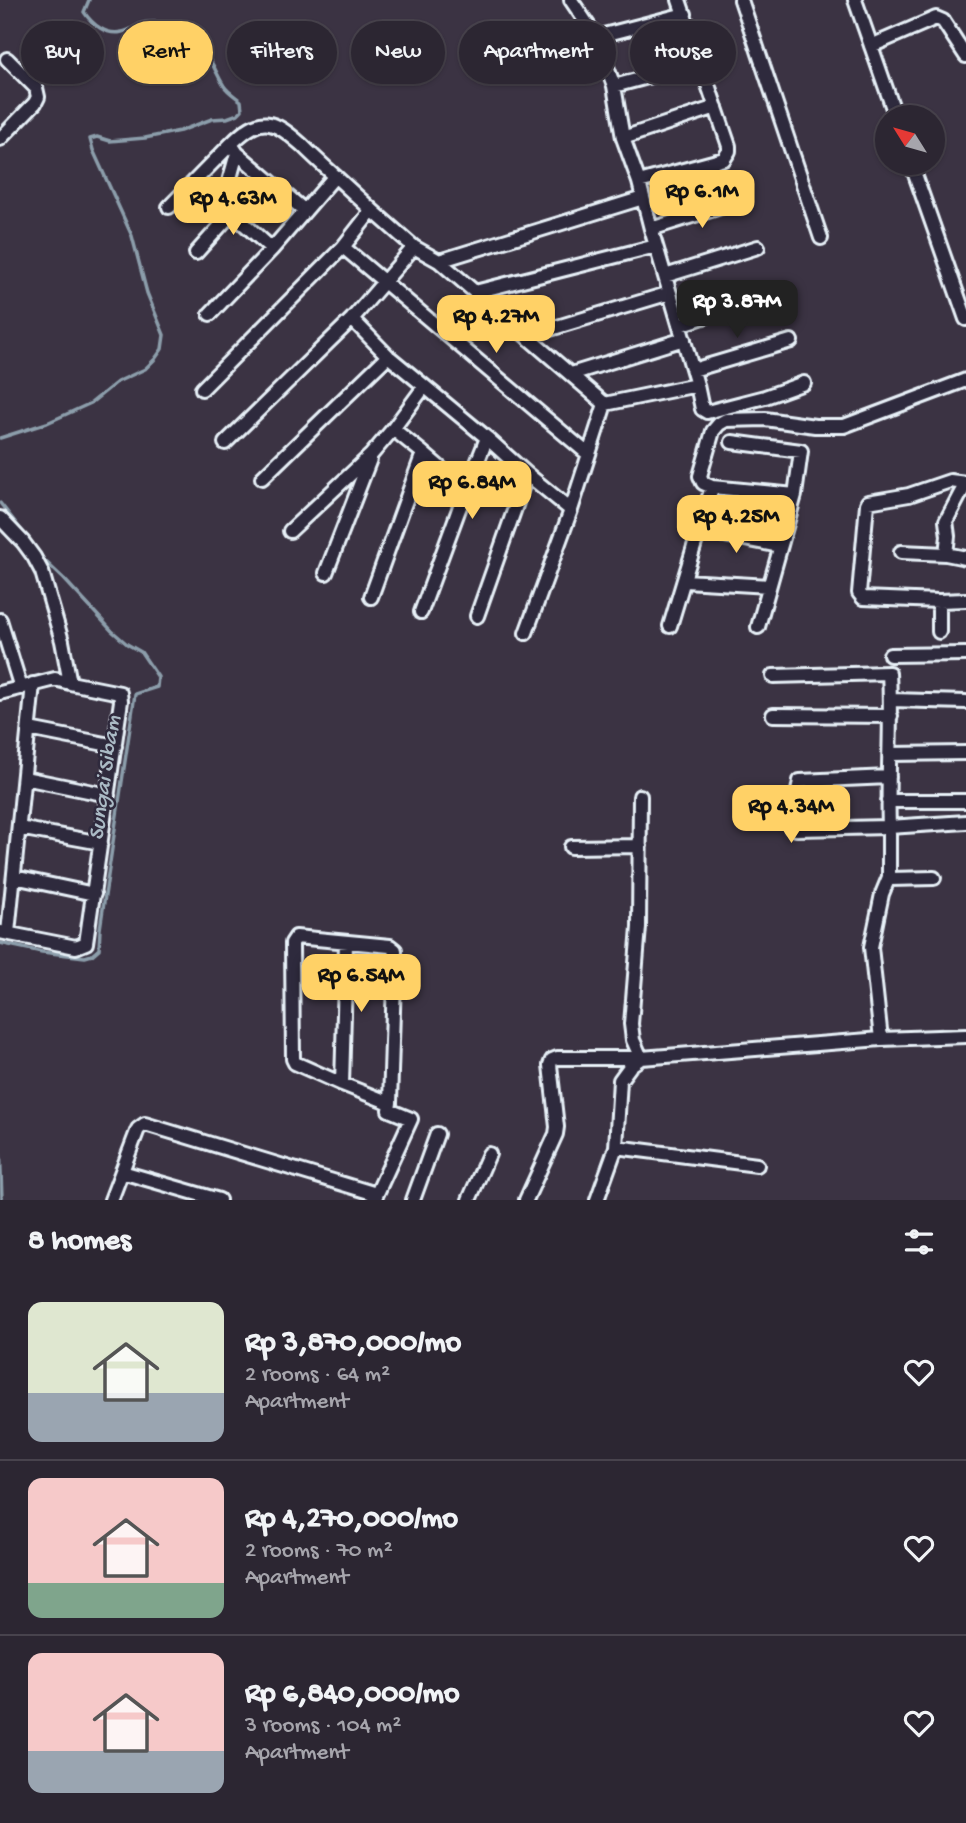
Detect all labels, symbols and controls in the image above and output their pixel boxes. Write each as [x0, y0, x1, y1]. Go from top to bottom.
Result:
chip: Buy [21, 21, 104, 84]
chip: Rent [118, 21, 213, 84]
chip: Filters [227, 21, 337, 84]
chip: New [351, 21, 445, 84]
chip: Apartment [459, 21, 616, 84]
chip: House [630, 21, 736, 84]
north arrow [875, 105, 945, 175]
map controls [875, 105, 945, 175]
pin: Rp 6.1M [637, 170, 767, 230]
pin: Rp 4.63M [161, 177, 305, 237]
text: Rp 6.1M [666, 179, 738, 206]
text: Rp 4.63M [190, 186, 276, 213]
pin: Rp 3.87M [665, 280, 809, 340]
text: Rp 3.87M [693, 289, 781, 316]
pin: Rp 4.27M [424, 296, 568, 355]
text: Rp 4.27M [453, 304, 539, 331]
pin: Rp 6.84M [400, 462, 544, 521]
text: Rp 6.84M [428, 470, 516, 497]
pin: Rp 4.25M [664, 496, 808, 555]
text: Rp 4.25M [693, 504, 779, 531]
water label: Sungai Sibam [84, 713, 128, 842]
pin: Rp 4.34M [719, 786, 863, 845]
text: Rp 4.34M [748, 794, 834, 821]
pin: Rp 6.54M [289, 954, 433, 1014]
text: Rp 6.54M [318, 963, 404, 990]
icon: filters [900, 1223, 938, 1261]
text: 8 homes [28, 1225, 131, 1260]
text: Rp 3,870,000/mo [245, 1327, 461, 1362]
icon: home [84, 1330, 168, 1414]
icon: heart [900, 1353, 938, 1391]
text: 2 rooms · 64 m² [245, 1362, 390, 1389]
text: Apartment [245, 1389, 349, 1416]
text: Rp 4,270,000/mo [245, 1503, 458, 1538]
icon: home [84, 1506, 168, 1590]
icon: heart [900, 1529, 938, 1567]
text: 2 rooms · 70 m² [245, 1538, 393, 1565]
text: Apartment [245, 1565, 349, 1592]
text: Rp 6,840,000/mo [245, 1678, 459, 1713]
icon: home [84, 1681, 168, 1765]
icon: heart [900, 1704, 938, 1742]
text: 3 rooms · 104 m² [245, 1713, 401, 1740]
text: Apartment [245, 1740, 349, 1767]

